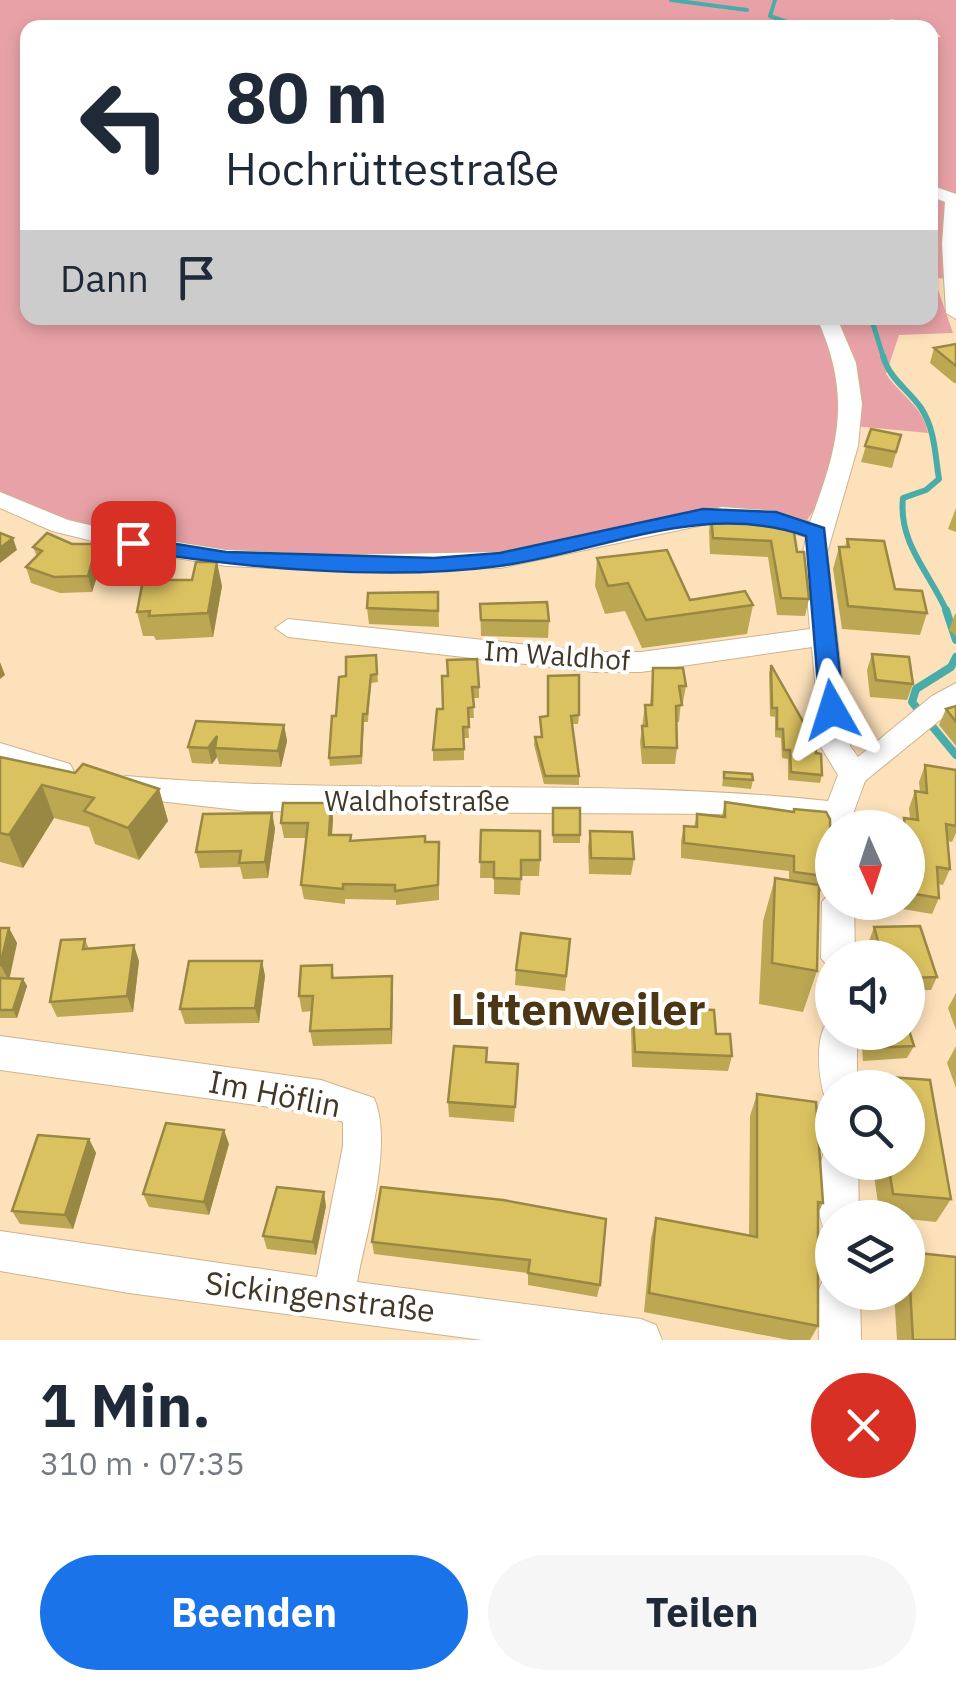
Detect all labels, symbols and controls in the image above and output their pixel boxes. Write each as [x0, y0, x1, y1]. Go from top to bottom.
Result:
text: 80 m [225, 51, 388, 142]
icon: left [60, 60, 190, 190]
text: Hochrüttestraße [225, 139, 559, 197]
icon: arrive [169, 250, 224, 305]
text: Dann [60, 253, 149, 302]
pin [91, 501, 176, 586]
icon: arrive [106, 516, 161, 571]
street label: Im Waldhof [483, 631, 631, 679]
position arrow [780, 658, 884, 762]
street label: Waldhofstraße [324, 782, 510, 819]
north arrow [815, 810, 925, 920]
map controls [815, 810, 925, 1310]
button: sound [815, 940, 925, 1050]
district label: Littenweiler [450, 979, 706, 1037]
street label: Im Höflin [205, 1060, 345, 1126]
button: search [815, 1070, 925, 1180]
button: layers [815, 1200, 925, 1310]
street label: Sickingenstraße [203, 1261, 437, 1331]
text: 1 Min. [40, 1365, 211, 1444]
button: close [811, 1373, 916, 1478]
text: 310 m · 07:35 [40, 1442, 245, 1484]
button: Beenden [40, 1555, 468, 1670]
button: Teilen [488, 1555, 916, 1670]

